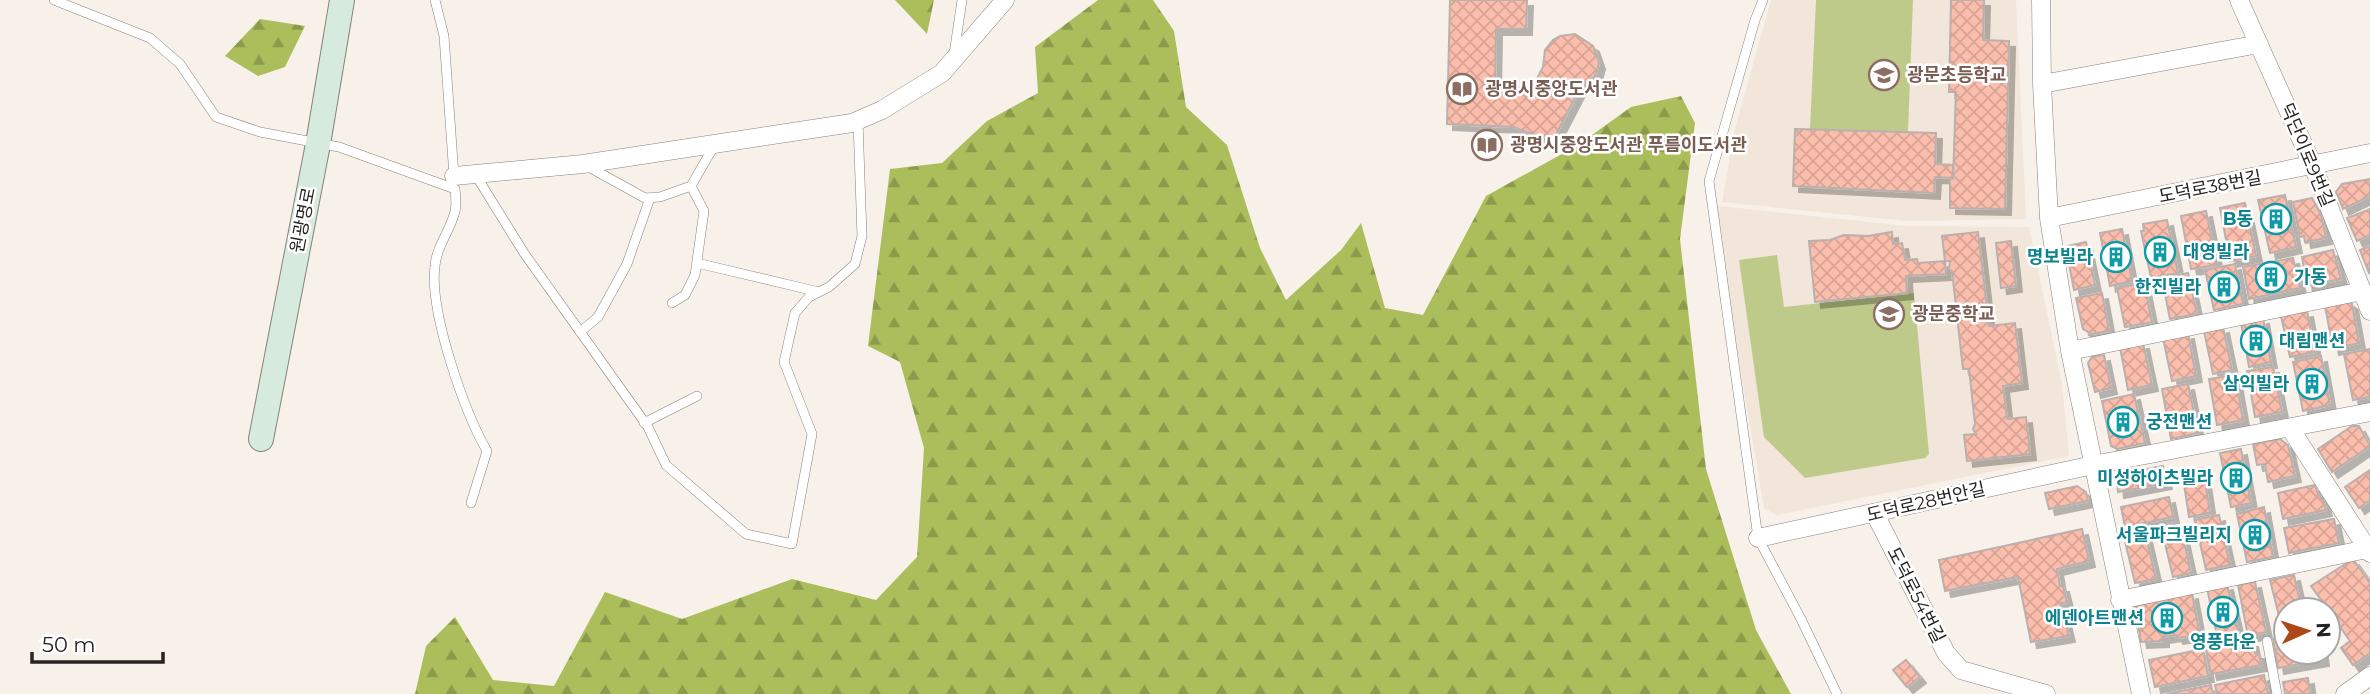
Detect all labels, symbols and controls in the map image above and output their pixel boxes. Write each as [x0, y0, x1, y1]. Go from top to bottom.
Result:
school or university icon: 광문초등학교 [1867, 58, 1901, 92]
place label: 광문초등학교 [1907, 64, 2006, 86]
library icon: 광명시중앙도서관 [1445, 72, 1479, 106]
place label: 광명시중앙도서관 [1485, 78, 1618, 100]
street label: 덕단이로9번길 [2275, 100, 2339, 210]
library icon: 광명시중앙도서관 푸름이도서관 [1470, 128, 1504, 162]
place label: 광명시중앙도서관 푸름이도서관 [1510, 134, 1747, 156]
street label: 도덕로38번길 [2157, 166, 2263, 208]
street label: 원광명로 [286, 185, 320, 255]
building icon: B동 [2259, 202, 2293, 236]
place label: B동 [2223, 208, 2253, 230]
building icon: 대영빌라 [2143, 235, 2177, 269]
building icon: 명보빌라 [2099, 240, 2133, 274]
place label: 대영빌라 [2183, 241, 2250, 263]
place label: 명보빌라 [2027, 246, 2093, 268]
building icon: 가동 [2254, 260, 2288, 294]
place label: 가동 [2294, 266, 2327, 288]
building icon: 한진빌라 [2207, 270, 2241, 304]
place label: 한진빌라 [2135, 276, 2201, 298]
school or university icon: 광문중학교 [1872, 297, 1906, 331]
place label: 광문중학교 [1912, 303, 1995, 325]
building icon: 대림맨션 [2239, 324, 2273, 358]
place label: 대림맨션 [2279, 330, 2345, 352]
building icon: 삼익빌라 [2295, 367, 2329, 401]
place label: 삼익빌라 [2223, 373, 2289, 395]
building icon: 궁전맨션 [2106, 405, 2140, 439]
place label: 궁전맨션 [2146, 411, 2212, 433]
building icon: 미성하이츠빌라 [2219, 461, 2253, 495]
place label: 미성하이츠빌라 [2097, 467, 2213, 489]
street label: 도덕로28번안길 [1865, 478, 1987, 526]
building icon: 서울파크빌리지 [2238, 518, 2272, 552]
place label: 서울파크빌리지 [2116, 524, 2232, 546]
street label: 도덕로54번길 [1882, 543, 1950, 647]
building icon: 영풍타운 [2206, 595, 2240, 629]
north arrow [2272, 596, 2342, 666]
building icon: 에덴아트맨션 [2150, 601, 2184, 635]
place label: 에덴아트맨션 [2045, 607, 2144, 629]
scale bar [32, 620, 163, 664]
text: N [2312, 622, 2335, 638]
place label: 영풍타운 [2190, 631, 2256, 653]
text: 50 m [42, 632, 96, 657]

